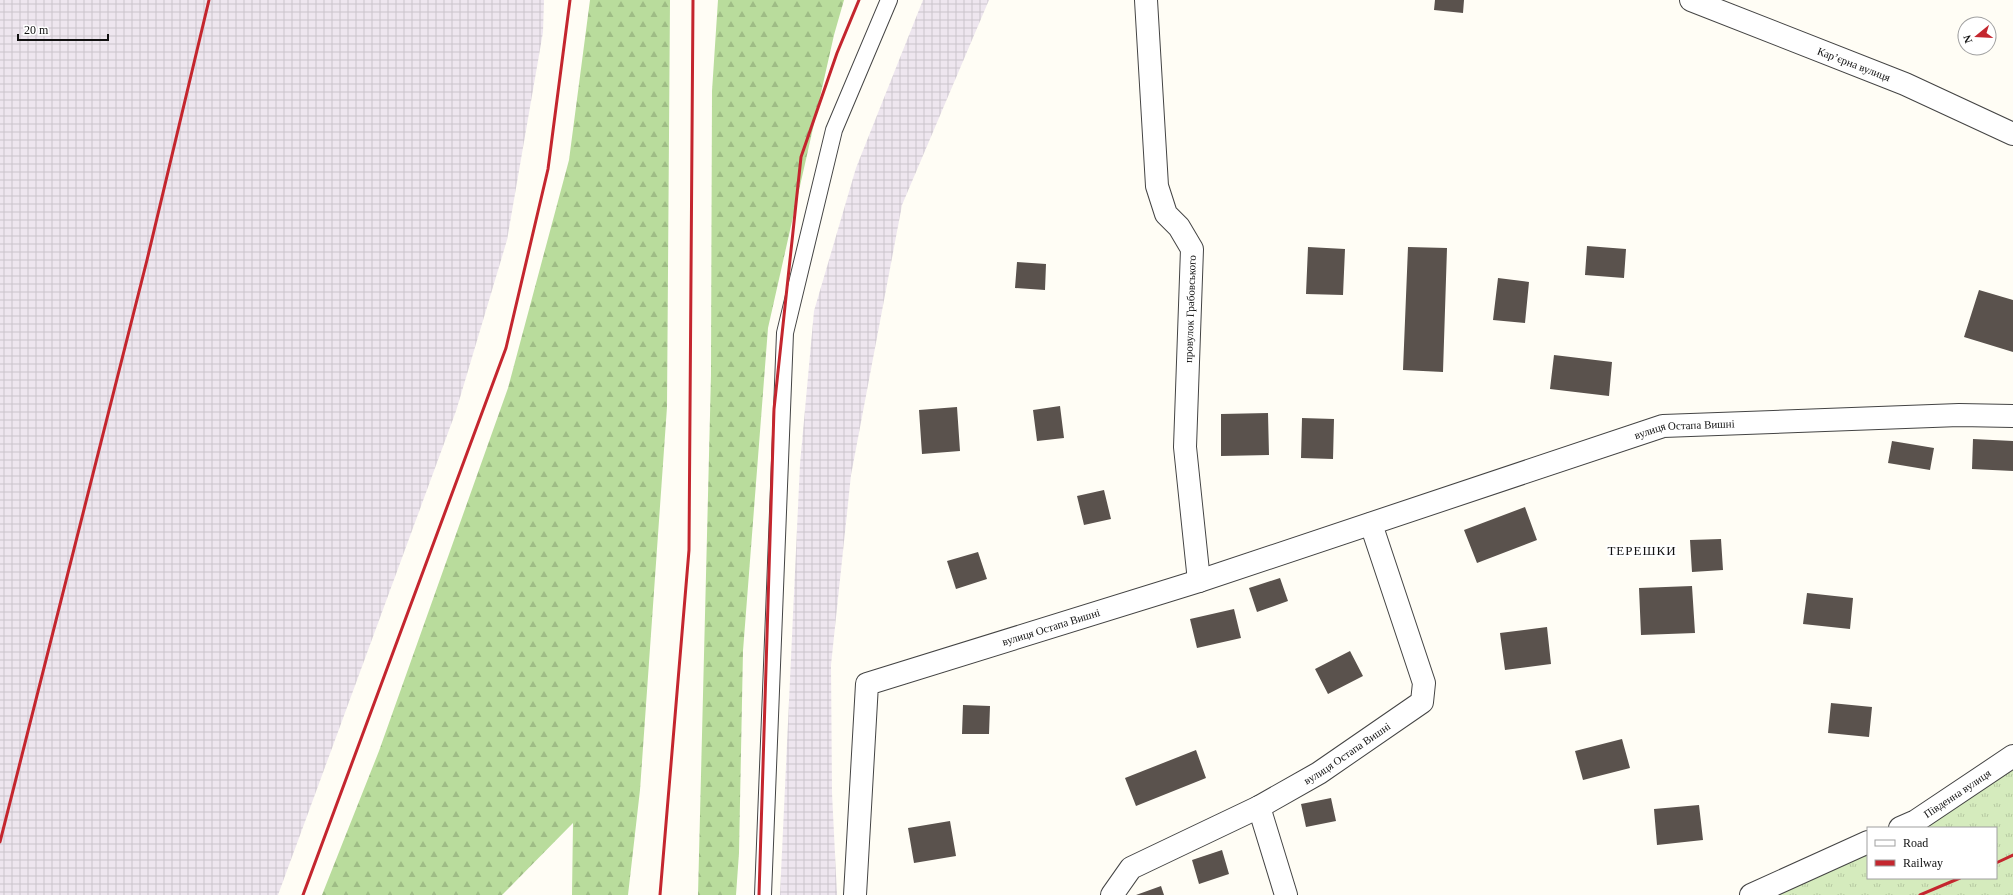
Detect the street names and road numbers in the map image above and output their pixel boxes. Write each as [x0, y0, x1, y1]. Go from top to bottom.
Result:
street label: Карʼєрна вулиця [1816, 45, 1892, 83]
street label: провулок Грабовського [1182, 254, 1198, 363]
street label: вулиця Остапа Вишні [1633, 417, 1735, 441]
street label: вулиця Остапа Вишні [1001, 606, 1101, 648]
street label: вулиця Остапа Вишні [1302, 720, 1392, 786]
street label: Південна вулиця [1921, 767, 1993, 820]

